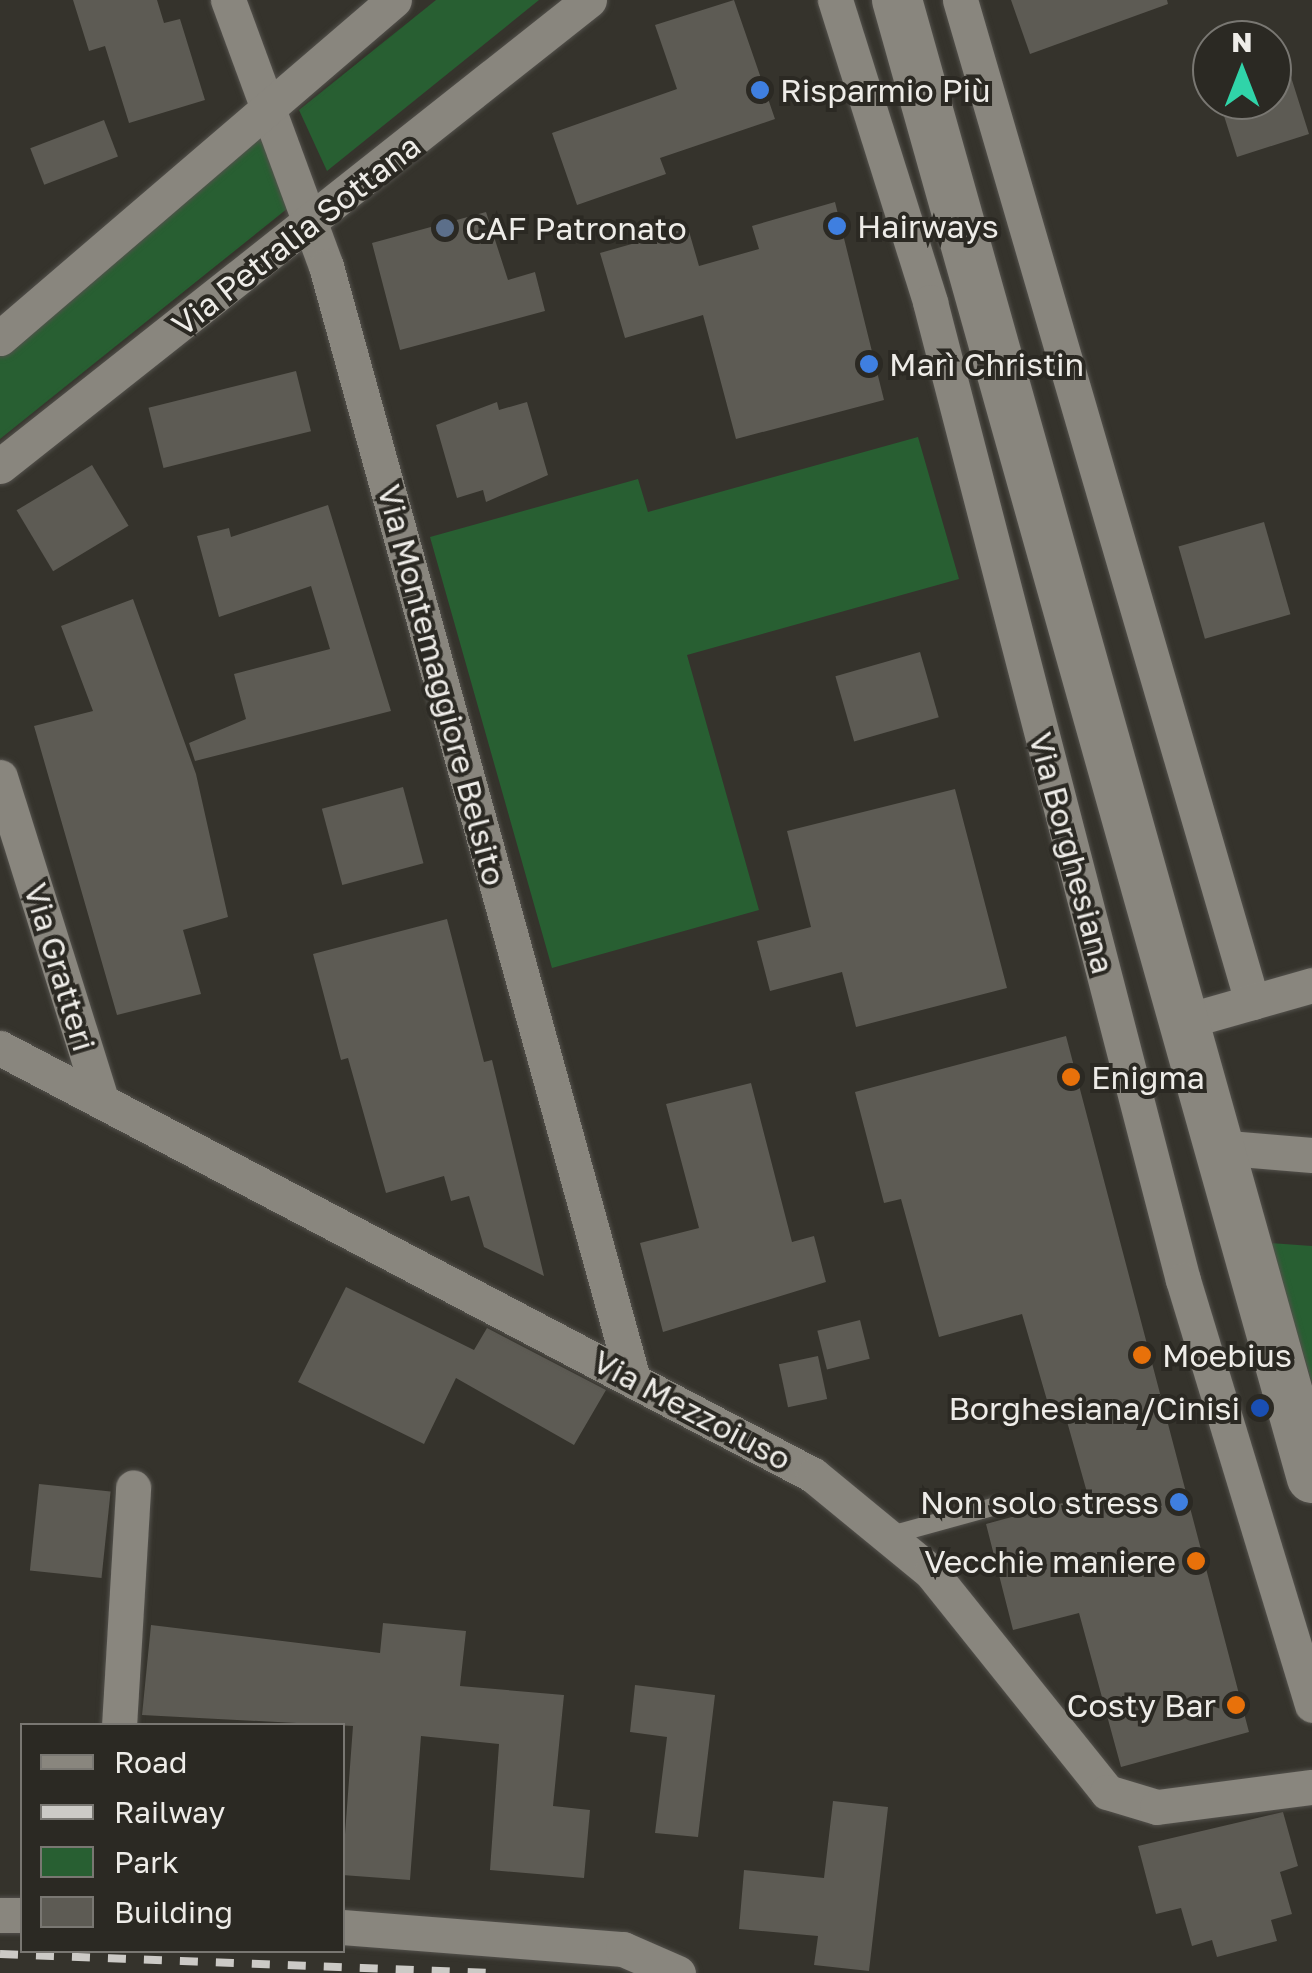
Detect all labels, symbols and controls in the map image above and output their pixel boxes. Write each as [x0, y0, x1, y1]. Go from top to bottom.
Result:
north arrow [1192, 20, 1292, 120]
text: N [1231, 25, 1253, 58]
place label: Risparmio Più [780, 71, 991, 109]
marker: Risparmio Più [749, 79, 771, 101]
street label: Via Petralia Sottana [164, 126, 428, 344]
place label: Hairways [857, 207, 999, 245]
place label: CAF Patronato [465, 209, 687, 247]
marker: Hairways [826, 215, 848, 237]
marker: CAF Patronato [434, 217, 456, 239]
place label: Marì Christin [889, 345, 1084, 383]
marker: Marì Christin [858, 353, 880, 375]
street label: Via Montemaggiore Belsito [370, 480, 514, 890]
street label: Via Borghesiana [1021, 728, 1123, 978]
street label: Via Gratteri [16, 878, 104, 1056]
place label: Enigma [1091, 1058, 1205, 1096]
marker: Enigma [1060, 1066, 1082, 1088]
place label: Moebius [1162, 1336, 1292, 1374]
street label: Via Mezzoiuso [587, 1342, 797, 1478]
marker: Moebius [1131, 1344, 1153, 1366]
place label: Borghesiana/Cinisi [948, 1389, 1240, 1427]
marker: Borghesiana/Cinisi [1249, 1397, 1271, 1419]
place label: Non solo stress [920, 1483, 1159, 1521]
marker: Non solo stress [1168, 1491, 1190, 1513]
place label: Vecchie maniere [924, 1542, 1176, 1580]
marker: Vecchie maniere [1185, 1550, 1207, 1572]
place label: Costy Bar [1067, 1686, 1216, 1724]
marker: Costy Bar [1225, 1694, 1247, 1716]
legend [20, 1723, 345, 1953]
text: Road [114, 1744, 188, 1780]
text: Railway [114, 1794, 225, 1830]
text: Park [114, 1844, 179, 1880]
text: Building [114, 1894, 233, 1930]

